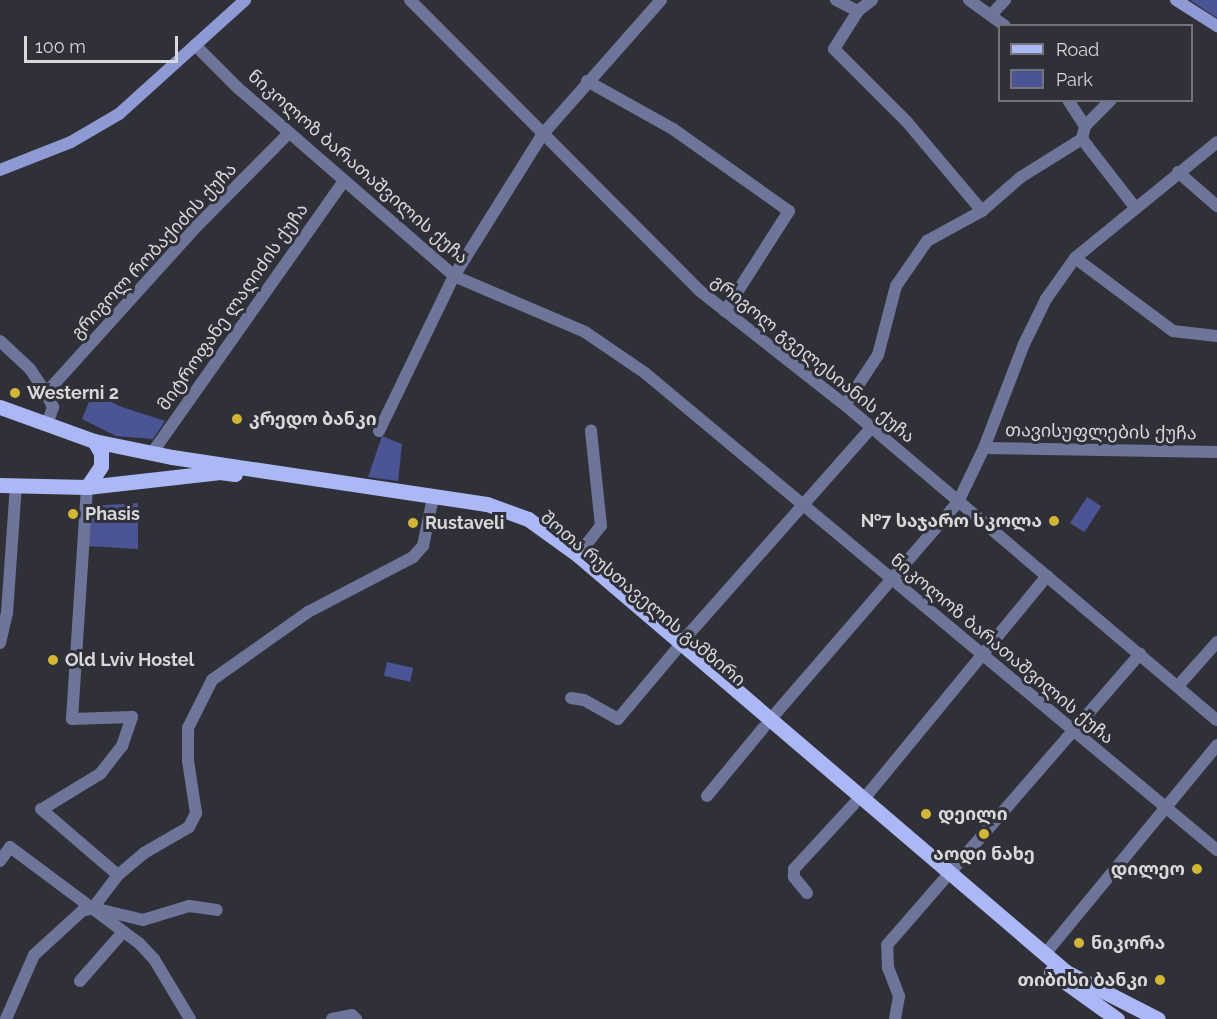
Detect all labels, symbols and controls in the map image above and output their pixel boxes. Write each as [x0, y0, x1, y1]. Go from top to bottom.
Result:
scale bar [27, 24, 182, 62]
legend [998, 24, 1193, 102]
text: 100 m [35, 36, 86, 57]
text: Road [1056, 39, 1099, 60]
street label: ნიკოლოზ ბარათაშვილის ქუჩა [243, 65, 473, 269]
text: Park [1056, 69, 1093, 90]
street label: გრიგოლ რობაქიძის ქუჩა [67, 158, 241, 344]
street label: მიტროფანე ლაღიძის ქუჩა [153, 199, 313, 415]
street label: გრიგოლ გველესიანის ქუჩა [707, 270, 919, 448]
place label: Westerni 2 [27, 382, 119, 404]
marker: Westerni 2 [8, 386, 22, 400]
place label: კრედო ბანკი [249, 408, 377, 430]
marker: კრედო ბანკი [230, 412, 244, 426]
street label: თავისუფლების ქუჩა [1005, 420, 1197, 444]
place label: Phasis [85, 503, 140, 525]
marker: Phasis [66, 507, 80, 521]
street label: შოთა რუსთაველის გამზირი [536, 507, 750, 691]
place label: №7 საჯარო სკოლა [860, 510, 1042, 532]
place label: Rustaveli [425, 512, 504, 534]
marker: №7 საჯარო სკოლა [1047, 514, 1061, 528]
marker: Rustaveli [406, 516, 420, 530]
street label: ნიკოლოზ ბარათაშვილის ქუჩა [886, 549, 1118, 749]
place label: Old Lviv Hostel [65, 649, 195, 671]
marker: Old Lviv Hostel [46, 653, 60, 667]
place label: დეილი [938, 803, 1008, 825]
marker: დეილი [919, 807, 933, 821]
marker: აოდი ნახე [977, 827, 991, 841]
place label: აოდი ნახე [933, 843, 1035, 865]
place label: დილეო [1111, 858, 1185, 880]
marker: დილეო [1190, 862, 1204, 876]
place label: ნიკორა [1091, 932, 1165, 954]
marker: ნიკორა [1072, 936, 1086, 950]
place label: თიბისი ბანკი [1017, 969, 1148, 991]
marker: თიბისი ბანკი [1153, 973, 1167, 987]

